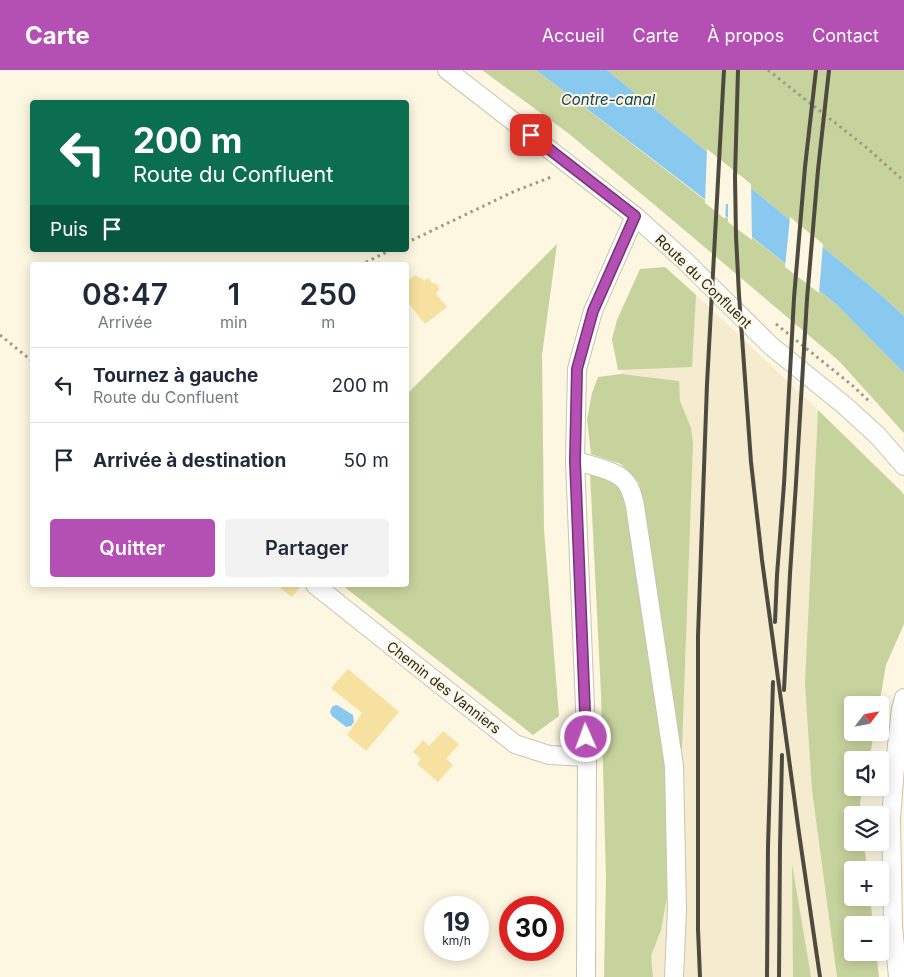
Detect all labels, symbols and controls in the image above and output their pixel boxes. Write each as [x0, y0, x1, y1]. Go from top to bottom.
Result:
text: Carte [25, 21, 90, 50]
text: Accueil [542, 25, 605, 46]
text: Carte [633, 25, 679, 46]
text: À propos [707, 25, 784, 46]
text: Contact [812, 25, 879, 46]
water label: Contre-canal [561, 90, 655, 109]
pin [510, 114, 552, 156]
text: 200 m [133, 119, 242, 161]
icon: left [50, 120, 115, 185]
icon: arrive [517, 121, 545, 149]
text: Route du Confluent [133, 161, 333, 187]
icon: arrive [98, 215, 126, 243]
text: Puis [50, 218, 88, 241]
street label: Route du Confluent [652, 231, 756, 332]
text: 08:47 [82, 276, 168, 312]
text: 1 [227, 276, 240, 312]
text: 250 [300, 276, 357, 312]
text: Arrivée [98, 312, 152, 332]
text: min [220, 312, 247, 332]
text: m [321, 312, 335, 332]
text: Tournez à gauche [93, 364, 258, 387]
icon: left [50, 371, 78, 399]
text: 200 m [331, 374, 389, 397]
text: Route du Confluent [93, 387, 239, 407]
icon: arrive [50, 446, 78, 474]
text: Arrivée à destination [93, 449, 286, 472]
text: 50 m [343, 449, 389, 472]
button: Quitter [50, 519, 215, 577]
button: Partager [225, 519, 389, 577]
street label: Chemin des Vanniers [384, 637, 504, 737]
north arrow [844, 696, 889, 741]
map controls [844, 696, 889, 961]
position arrow [559, 710, 611, 762]
button: sound [844, 751, 889, 796]
button: layers [844, 806, 889, 851]
button: + [844, 861, 889, 906]
speed limit sign: 30 [499, 896, 564, 961]
text: 19 [443, 907, 470, 937]
button: − [844, 916, 889, 961]
text: km/h [442, 933, 471, 948]

